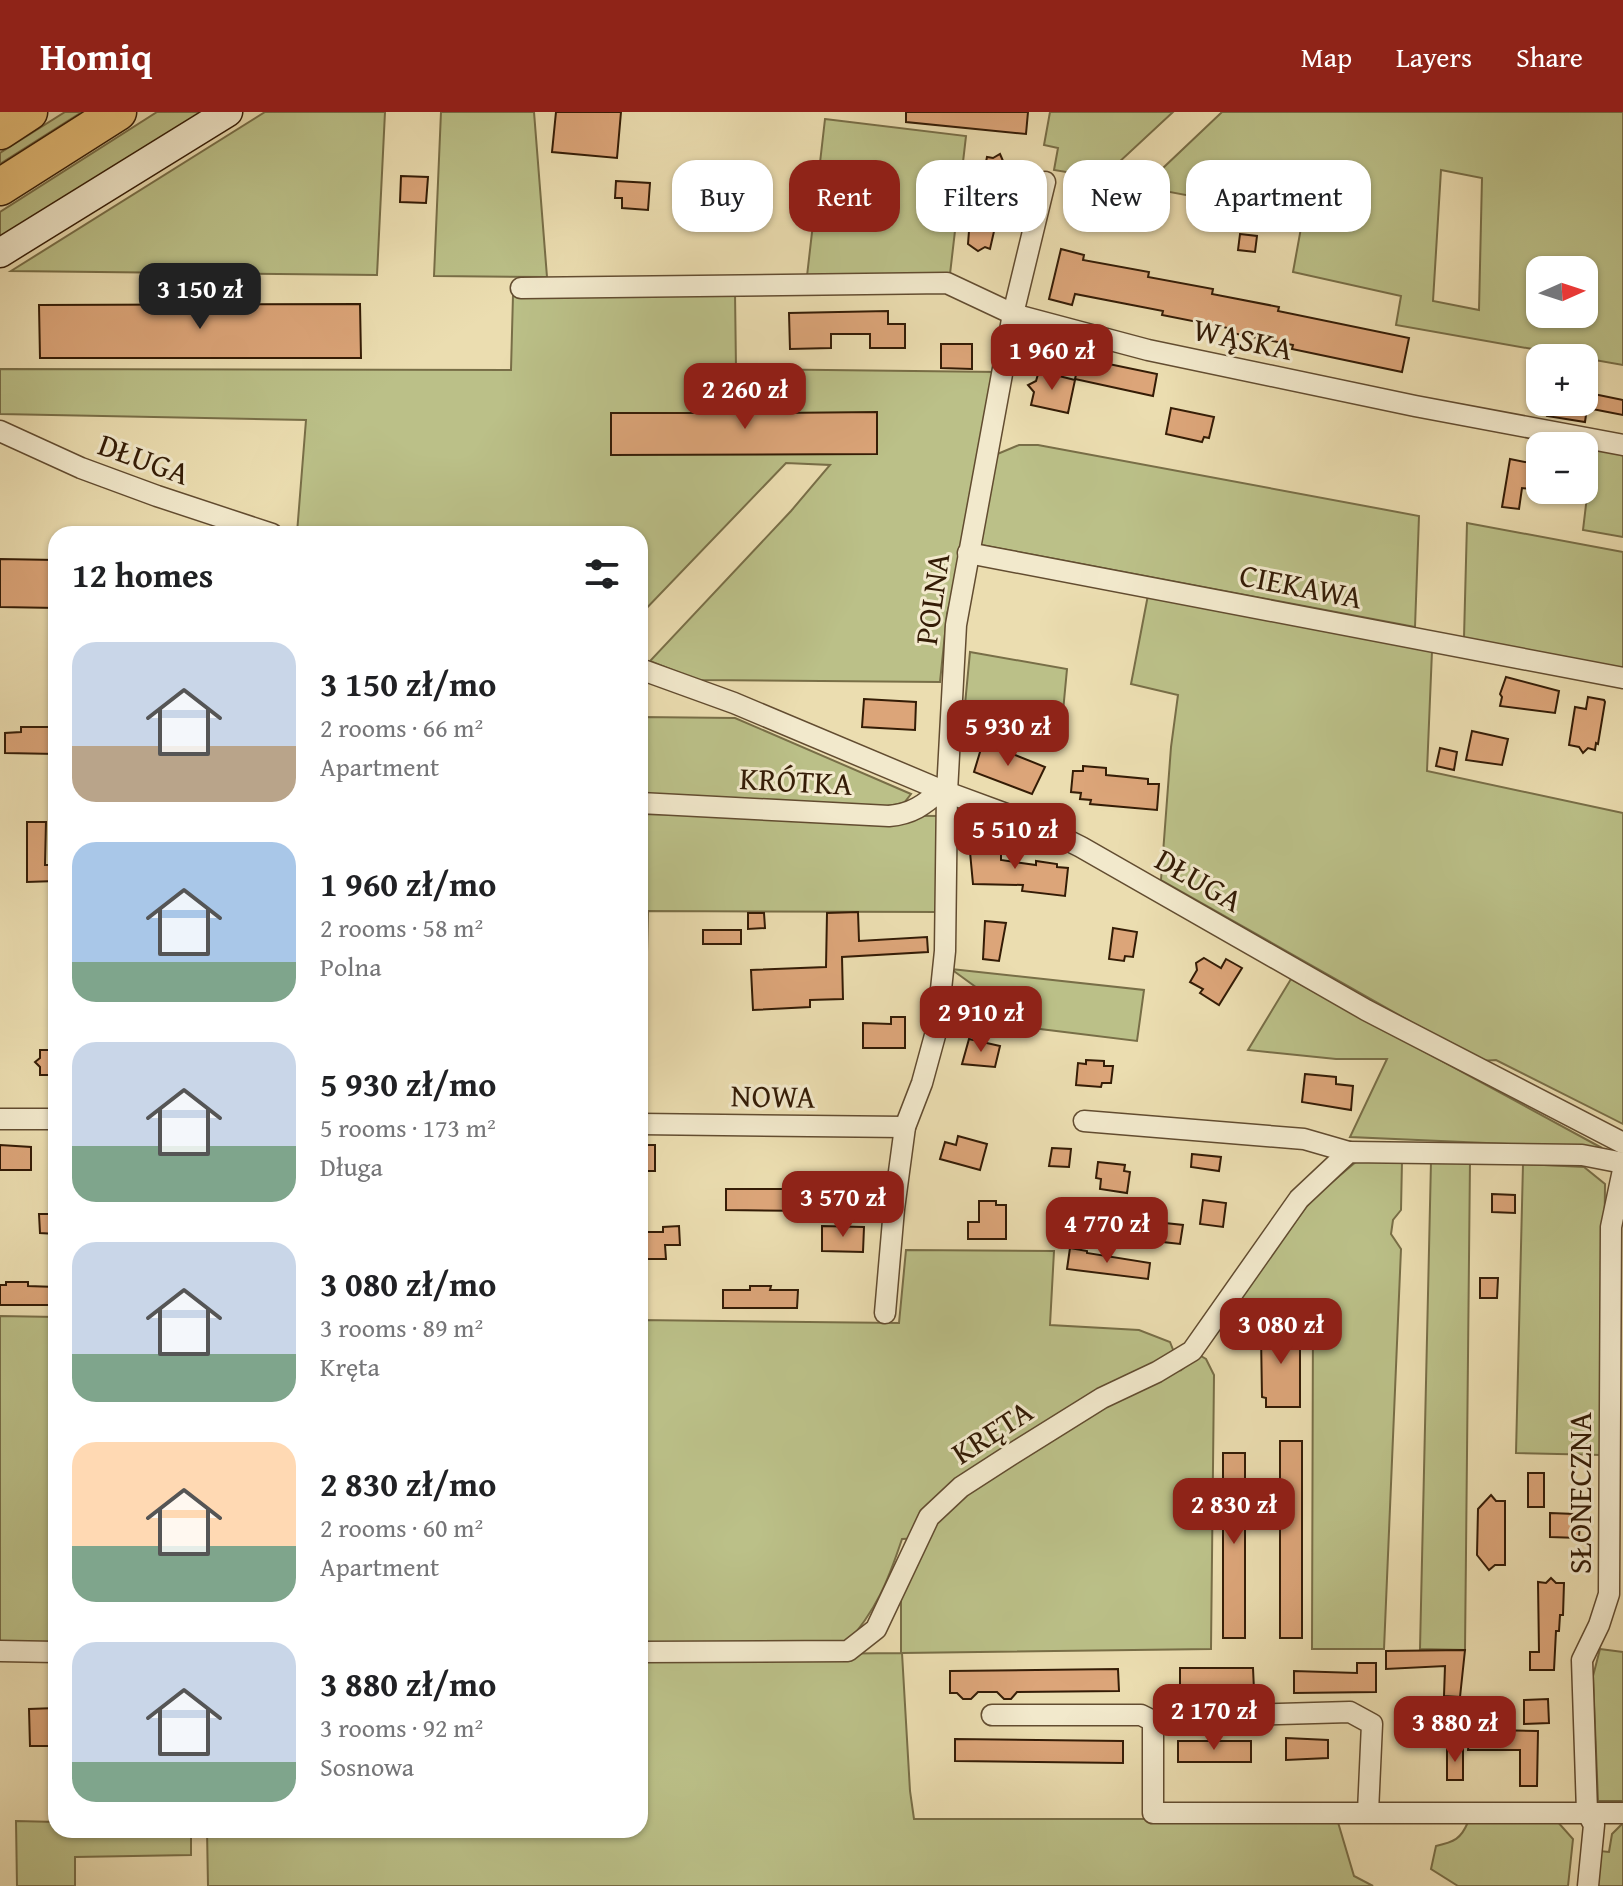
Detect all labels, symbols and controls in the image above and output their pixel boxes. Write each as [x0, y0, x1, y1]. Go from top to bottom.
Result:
text: Homiq [40, 28, 152, 84]
text: Map [1301, 36, 1352, 77]
text: Layers [1396, 36, 1472, 77]
text: Share [1516, 36, 1583, 77]
chip: Buy [672, 160, 773, 232]
chip: Rent [789, 160, 900, 232]
chip: Filters [916, 160, 1047, 232]
chip: New [1063, 160, 1170, 232]
chip: Apartment [1186, 160, 1371, 232]
north arrow [1526, 256, 1598, 328]
map controls [1526, 256, 1598, 504]
pin: 3 150 zł [117, 263, 283, 331]
text: 3 150 zł [157, 269, 243, 308]
street label: WĄSKA [1189, 305, 1298, 372]
pin: 1 960 zł [969, 324, 1135, 392]
text: 1 960 zł [1009, 330, 1095, 369]
button: + [1526, 344, 1598, 416]
pin: 2 260 zł [662, 363, 828, 431]
text: 2 260 zł [702, 369, 788, 408]
street label: DŁUGA [92, 420, 197, 497]
button: − [1526, 432, 1598, 504]
street label: POLNA [902, 549, 961, 648]
text: 12 homes [72, 550, 213, 599]
street label: CIEKAWA [1236, 551, 1367, 621]
icon: filters [580, 552, 624, 596]
text: 3 150 zł/mo [320, 659, 496, 708]
icon: home [136, 674, 232, 770]
pin: 5 930 zł [925, 700, 1091, 768]
text: 5 930 zł [965, 706, 1051, 745]
text: 2 rooms · 66 m² [320, 708, 483, 747]
text: Apartment [320, 747, 439, 786]
street label: KRÓTKA [738, 754, 854, 807]
pin: 5 510 zł [932, 803, 1098, 871]
text: 5 510 zł [972, 809, 1058, 848]
street label: DŁUGA [1147, 836, 1252, 924]
text: 1 960 zł/mo [320, 859, 496, 908]
icon: home [136, 874, 232, 970]
text: 2 rooms · 58 m² [320, 908, 483, 947]
text: Polna [320, 947, 381, 986]
pin: 2 910 zł [898, 986, 1064, 1054]
text: 2 910 zł [938, 992, 1024, 1031]
text: 5 930 zł/mo [320, 1059, 496, 1108]
street label: NOWA [730, 1071, 816, 1120]
icon: home [136, 1074, 232, 1170]
text: 5 rooms · 173 m² [320, 1108, 496, 1147]
text: Długa [320, 1147, 383, 1186]
pin: 3 570 zł [760, 1171, 926, 1239]
text: 3 570 zł [800, 1177, 886, 1216]
pin: 4 770 zł [1024, 1197, 1190, 1265]
text: 4 770 zł [1064, 1203, 1150, 1242]
text: 3 080 zł/mo [320, 1259, 496, 1308]
icon: home [136, 1274, 232, 1370]
pin: 3 080 zł [1198, 1298, 1364, 1366]
text: 3 080 zł [1238, 1304, 1324, 1343]
text: 3 rooms · 89 m² [320, 1308, 483, 1347]
text: Kręta [320, 1347, 380, 1386]
street label: KRĘTA [942, 1387, 1042, 1476]
street label: SŁONECZNA [1556, 1411, 1603, 1574]
text: 2 830 zł/mo [320, 1459, 496, 1508]
icon: home [136, 1474, 232, 1570]
pin: 2 830 zł [1151, 1478, 1317, 1546]
text: 2 830 zł [1191, 1484, 1277, 1523]
text: 2 rooms · 60 m² [320, 1508, 483, 1547]
text: Apartment [320, 1547, 439, 1586]
text: 3 880 zł/mo [320, 1659, 496, 1708]
icon: home [136, 1674, 232, 1770]
pin: 2 170 zł [1131, 1684, 1297, 1752]
text: 2 170 zł [1171, 1690, 1257, 1729]
pin: 3 880 zł [1372, 1696, 1538, 1764]
text: 3 880 zł [1412, 1702, 1498, 1741]
text: 3 rooms · 92 m² [320, 1708, 483, 1747]
text: Sosnowa [320, 1747, 414, 1786]

